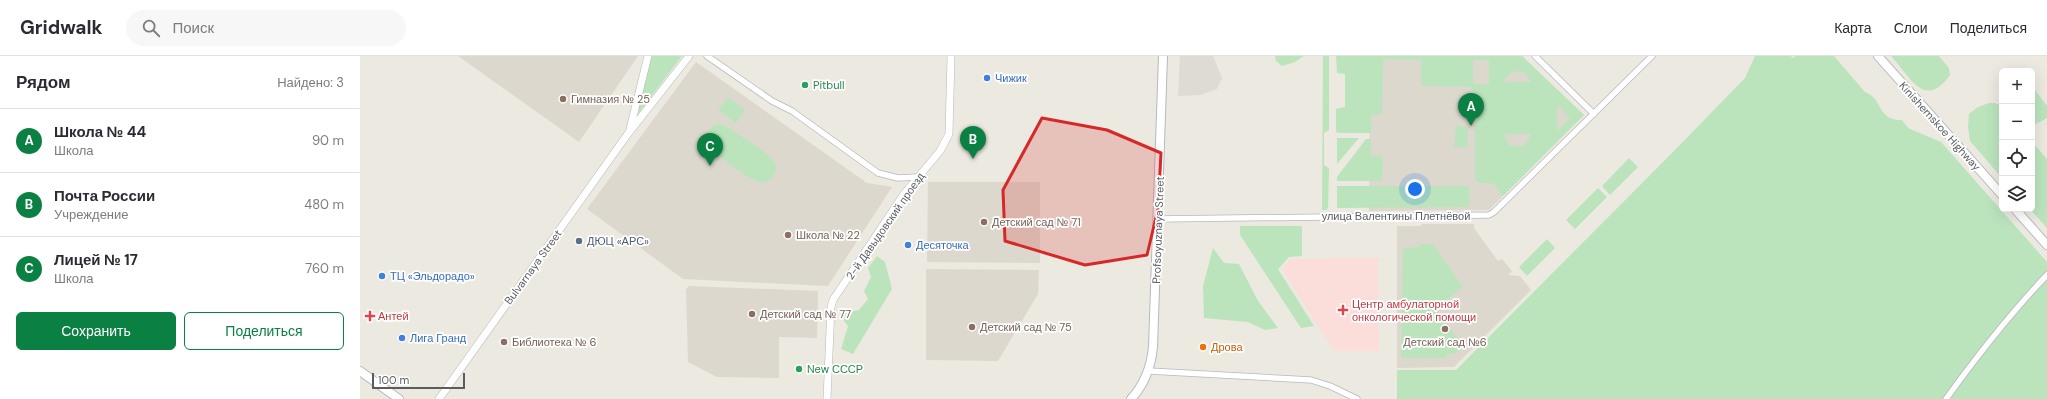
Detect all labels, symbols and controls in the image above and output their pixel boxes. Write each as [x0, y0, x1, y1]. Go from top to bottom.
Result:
search box [126, 10, 406, 46]
text: Gridwalk [20, 15, 102, 40]
icon: search [140, 17, 162, 39]
text: Поиск [172, 18, 214, 38]
text: Карта [1834, 19, 1872, 37]
text: Слои [1894, 19, 1928, 37]
text: Поделиться [1950, 19, 2027, 37]
map controls [1999, 68, 2035, 212]
button: + [1999, 68, 2035, 104]
text: Рядом [16, 71, 71, 93]
place label: Чижик [995, 71, 1027, 85]
marker: Чижик [982, 73, 992, 83]
text: Найдено: 3 [277, 74, 344, 91]
place label: Pitbull [813, 78, 844, 92]
street label: Kinishemskoe Highway [1896, 79, 1984, 173]
marker: Pitbull [800, 80, 810, 90]
place label: Гимназия № 25 [571, 92, 650, 106]
pin: A [1458, 93, 1484, 126]
marker: Гимназия № 25 [558, 94, 568, 104]
button: − [1999, 104, 2035, 140]
text: Школа № 44 [54, 122, 146, 142]
pin: B [960, 126, 986, 159]
text: A [24, 132, 34, 149]
text: 90 m [312, 132, 344, 149]
pin: C [697, 133, 723, 166]
button: locate [1999, 140, 2035, 176]
text: Школа [54, 142, 94, 159]
street label: 2-й Давыдовский проезд [843, 169, 928, 282]
street label: Profsoyuznaya Street [1149, 176, 1167, 284]
button: layers [1999, 176, 2035, 212]
your location [1405, 179, 1425, 199]
text: Почта России [54, 186, 155, 206]
text: B [25, 196, 33, 213]
text: 480 m [304, 196, 344, 213]
text: Учреждение [54, 206, 129, 223]
street label: улица Валентины Плетнёвой [1322, 209, 1470, 223]
place label: Детский сад № 71 [992, 215, 1081, 229]
marker: Детский сад № 71 [979, 217, 989, 227]
street label: Bulvarnaya Street [501, 227, 565, 307]
place label: Школа № 22 [796, 228, 860, 242]
marker: Школа № 22 [783, 230, 793, 240]
place label: ДЮЦ «АРС» [587, 234, 649, 248]
marker: ДЮЦ «АРС» [574, 236, 584, 246]
place label: Десяточка [916, 238, 970, 252]
marker: Десяточка [903, 240, 913, 250]
text: Лицей № 17 [54, 250, 138, 270]
text: C [24, 260, 34, 277]
text: 760 m [305, 260, 344, 277]
place label: ТЦ «Эльдорадо» [390, 269, 475, 283]
text: Школа [54, 270, 94, 287]
marker: ТЦ «Эльдорадо» [377, 271, 387, 281]
place label: Центр амбулаторной онкологической помощи [1352, 297, 1476, 324]
marker: Центр амбулаторной онкологической помощи [1337, 304, 1349, 316]
place label: Детский сад № 77 [760, 307, 851, 321]
place label: Антей [378, 309, 409, 323]
marker: Детский сад № 77 [747, 309, 757, 319]
marker: Антей [365, 311, 375, 321]
button: Сохранить [16, 312, 176, 350]
button: Поделиться [184, 312, 344, 350]
place label: Детский сад № 75 [980, 320, 1072, 334]
marker: Детский сад № 75 [967, 322, 977, 332]
marker: Детский сад №6 [1440, 324, 1450, 334]
place label: Лига Гранд [410, 331, 467, 345]
marker: Лига Гранд [397, 333, 407, 343]
place label: Библиотека № 6 [512, 335, 596, 349]
place label: Детский сад №6 [1403, 335, 1487, 349]
marker: Библиотека № 6 [499, 337, 509, 347]
place label: Дрова [1211, 340, 1243, 354]
marker: Дрова [1198, 342, 1208, 352]
place label: New СССР [807, 362, 863, 376]
marker: New СССР [794, 364, 804, 374]
scale bar [372, 371, 465, 390]
text: 100 m [378, 373, 409, 387]

